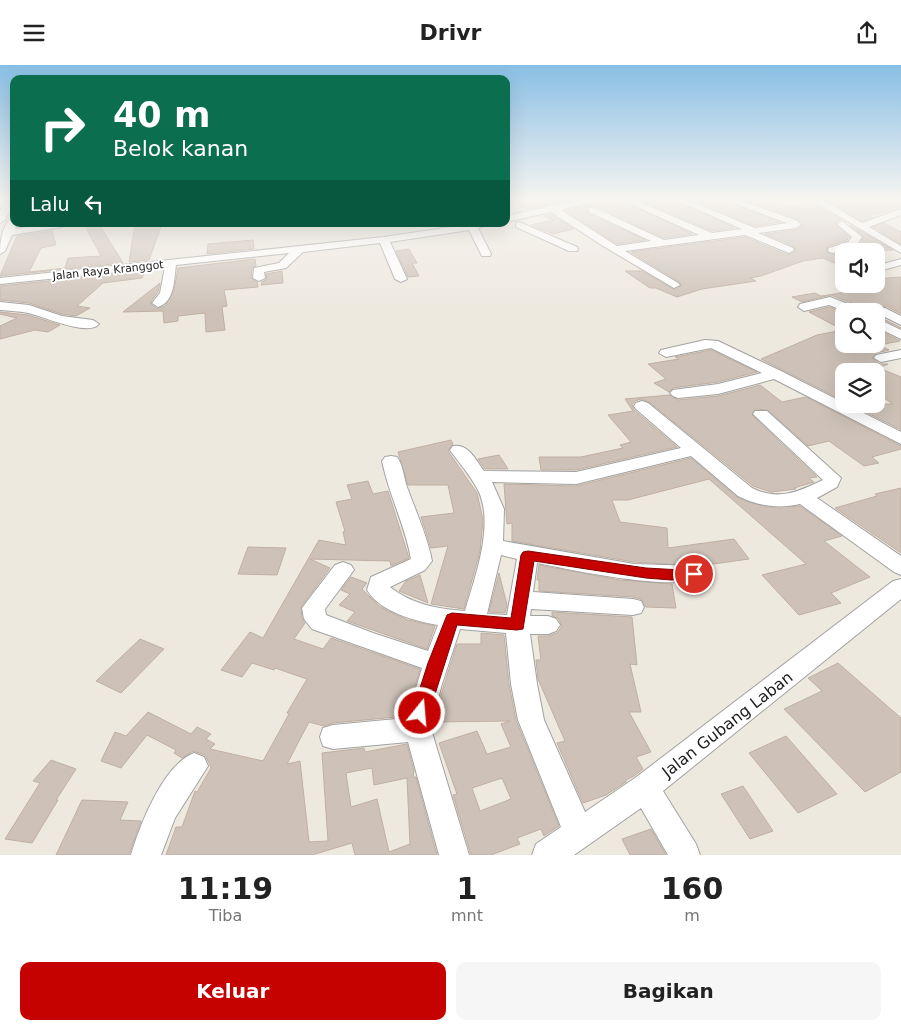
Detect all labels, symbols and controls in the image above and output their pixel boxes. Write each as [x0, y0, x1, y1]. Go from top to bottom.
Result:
icon: menu [20, 19, 48, 47]
icon: share [853, 19, 881, 47]
text: Drivr [420, 20, 481, 45]
icon: right [30, 95, 95, 160]
text: 40 m [113, 95, 210, 135]
text: Belok kanan [113, 136, 248, 161]
icon: left [80, 190, 108, 218]
text: Lalu [30, 193, 70, 215]
map controls [835, 243, 885, 413]
button: sound [835, 243, 885, 293]
street label: Jalan Raya Kranggot [51, 258, 165, 283]
button: search [835, 303, 885, 353]
button: layers [835, 363, 885, 413]
pin [673, 553, 715, 595]
icon: arrive [680, 560, 708, 588]
street label: Jalan Gubang Laban [657, 667, 796, 782]
position arrow [393, 686, 445, 738]
text: 11:19 [178, 871, 273, 906]
text: 1 [457, 871, 477, 906]
text: 160 [661, 871, 723, 906]
text: Tiba [209, 906, 242, 925]
text: mnt [451, 906, 483, 925]
text: m [684, 906, 700, 925]
button: Keluar [20, 962, 446, 1020]
button: Bagikan [456, 962, 881, 1020]

